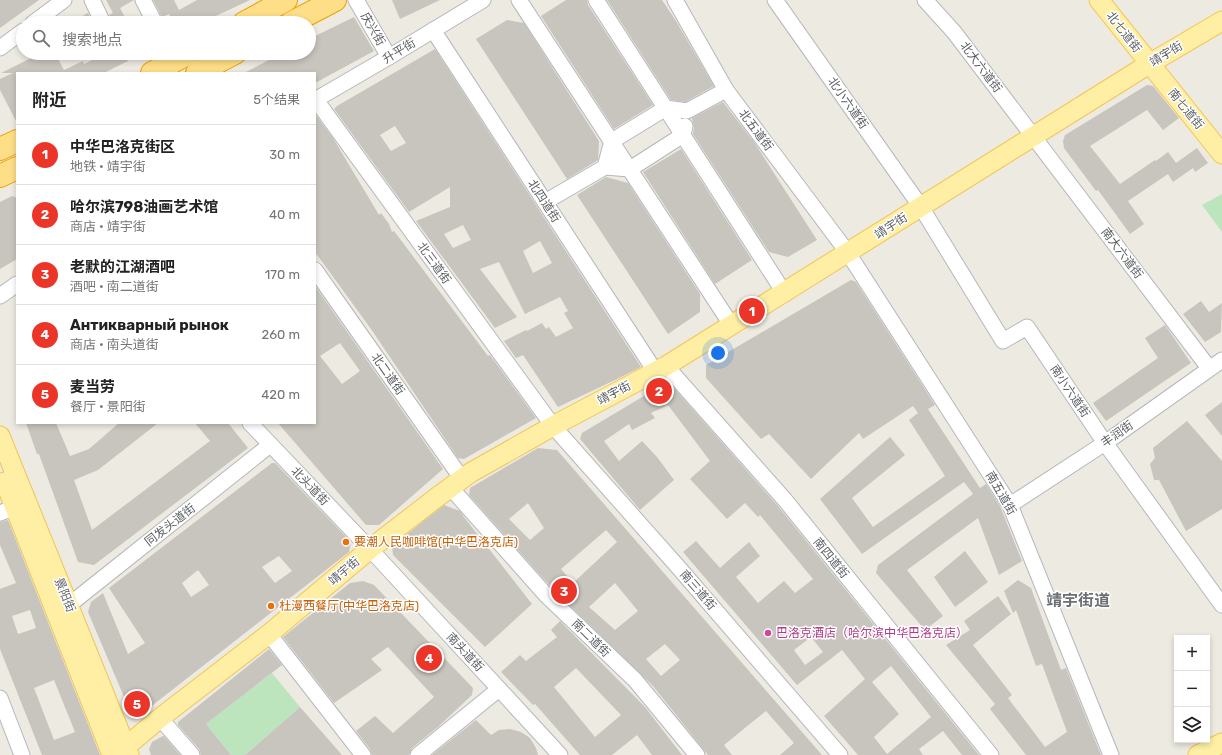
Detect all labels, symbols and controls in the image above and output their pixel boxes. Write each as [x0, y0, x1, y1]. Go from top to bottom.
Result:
street label: 北七道街 [1104, 9, 1144, 55]
street label: 庆兴街 [358, 10, 388, 48]
search box [16, 16, 316, 60]
icon: search [30, 27, 52, 49]
text: 搜索地点 [62, 31, 122, 49]
street label: 升平街 [380, 36, 418, 66]
street label: 北大六道街 [957, 39, 1005, 95]
street label: 靖宇街 [1147, 39, 1185, 69]
street label: 北小六道街 [825, 74, 871, 132]
street label: 南七道街 [1165, 86, 1207, 132]
text: 附近 [32, 90, 66, 110]
text: 5个结果 [253, 92, 300, 107]
street label: 北五道街 [736, 107, 776, 153]
text: 中华巴洛克街区 [70, 138, 175, 156]
text: 1 [42, 147, 48, 162]
text: 30 m [269, 147, 300, 162]
text: 地铁 · 靖宇街 [70, 159, 146, 174]
street label: 北四道街 [525, 177, 563, 225]
text: 哈尔滨798油画艺术馆 [70, 198, 218, 216]
text: 2 [41, 207, 49, 222]
text: 40 m [269, 207, 300, 222]
street label: 靖宇街 [872, 210, 910, 242]
text: 商店 · 靖宇街 [70, 219, 146, 234]
street label: 南大六道街 [1098, 225, 1146, 281]
street label: 北三道街 [414, 239, 454, 287]
text: 老默的江湖酒吧 [70, 258, 175, 276]
text: 3 [41, 267, 49, 282]
text: 170 m [265, 267, 300, 282]
text: 酒吧 · 南二道街 [70, 279, 159, 294]
pin: 1 [739, 296, 765, 326]
text: Антикварный рынок [70, 316, 229, 334]
text: 4 [41, 327, 49, 342]
text: 260 m [262, 327, 300, 342]
text: 商店 · 南头道街 [70, 337, 159, 352]
your location [708, 343, 728, 363]
street label: 北二道街 [368, 350, 408, 398]
street label: 南小六道街 [1047, 362, 1093, 420]
pin: 2 [646, 376, 672, 406]
text: 麦当劳 [70, 378, 115, 396]
street label: 靖宇街 [595, 378, 633, 408]
text: 5 [41, 387, 49, 402]
text: 420 m [261, 387, 300, 402]
text: 餐厅 · 景阳街 [70, 399, 146, 414]
street label: 丰润街 [1098, 418, 1136, 450]
street label: 北头道街 [288, 464, 332, 508]
street label: 南五道街 [983, 469, 1019, 517]
street label: 同发头道街 [142, 501, 198, 549]
place label: 要潮人民咖啡馆(中华巴洛克店) [354, 535, 518, 549]
street label: 南四道街 [810, 535, 852, 581]
marker: 要潮人民咖啡馆(中华巴洛克店) [341, 537, 351, 547]
street label: 靖宇街 [326, 554, 362, 588]
street label: 南三道街 [677, 567, 719, 613]
street label: 景阳街 [52, 576, 78, 614]
pin: 3 [551, 576, 577, 606]
district label: 靖宇街道 [1046, 591, 1110, 610]
place label: 杜漫西餐厅(中华巴洛克店) [279, 599, 419, 613]
marker: 杜漫西餐厅(中华巴洛克店) [266, 601, 276, 611]
street label: 南二道街 [569, 616, 613, 660]
place label: 巴洛克酒店（哈尔滨中华巴洛克店） [776, 626, 968, 640]
marker: 巴洛克酒店（哈尔滨中华巴洛克店） [763, 628, 773, 638]
street label: 南头道街 [444, 630, 486, 674]
map controls [1174, 635, 1210, 743]
button: + [1174, 635, 1210, 671]
pin: 4 [416, 643, 442, 673]
button: − [1174, 671, 1210, 707]
pin: 5 [124, 689, 150, 719]
button: layers [1174, 707, 1210, 743]

